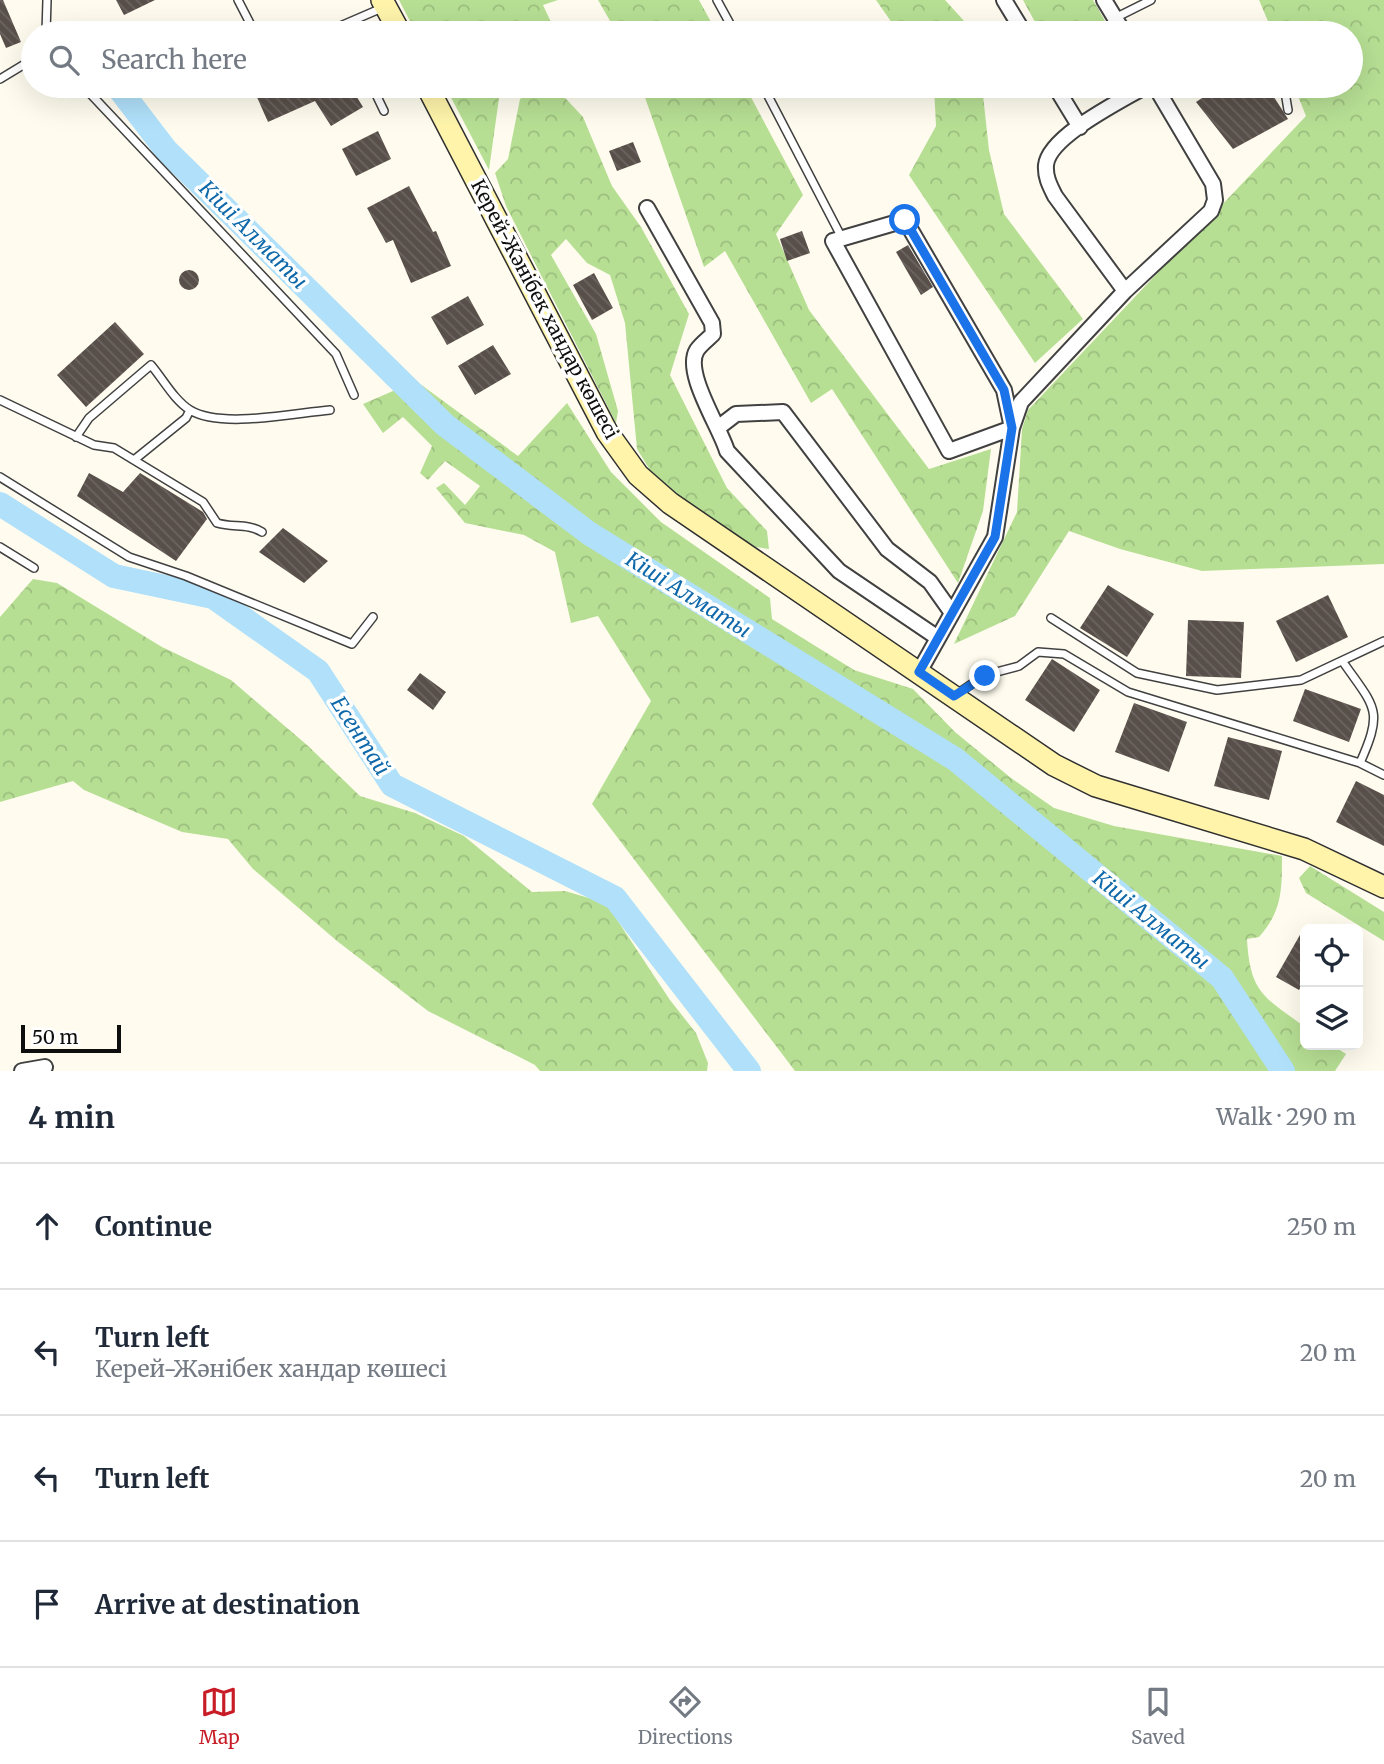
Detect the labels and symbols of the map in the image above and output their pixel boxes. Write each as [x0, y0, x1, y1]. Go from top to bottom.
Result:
water label: Кіші Алматы [193, 175, 313, 295]
street label: Керей-Жәнібек хандар көшесі [466, 175, 624, 443]
route start [889, 204, 920, 235]
water label: Кіші Алматы [621, 545, 756, 644]
route end [969, 660, 1000, 691]
water label: Есентай [325, 691, 396, 780]
water label: Кіші Алматы [1087, 864, 1215, 975]
scale bar [21, 1022, 121, 1054]

